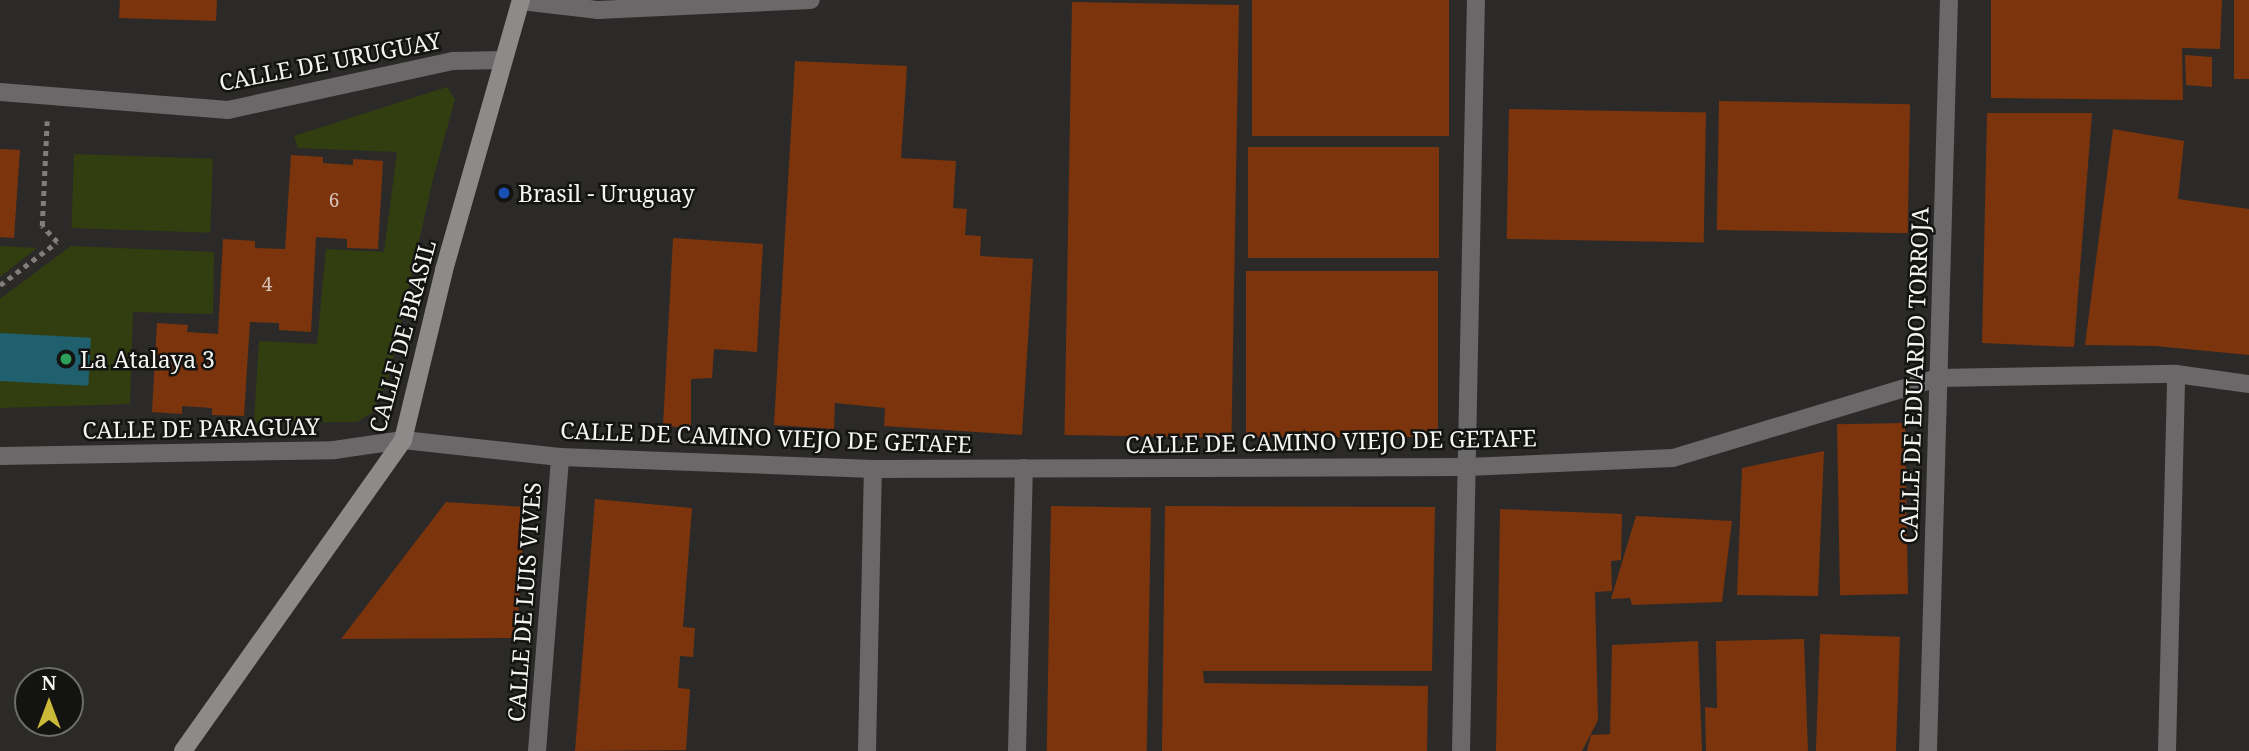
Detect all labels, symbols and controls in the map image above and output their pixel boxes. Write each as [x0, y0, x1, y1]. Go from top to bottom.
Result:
street label: CALLE DE URUGUAY [217, 26, 443, 96]
place label: Brasil - Uruguay [518, 179, 695, 207]
marker: Brasil - Uruguay [496, 185, 512, 201]
house number: 6 [329, 190, 339, 212]
street label: CALLE DE EDUARDO TORROJA [1894, 206, 1934, 544]
street label: CALLE DE BRASIL [363, 237, 441, 435]
house number: 4 [262, 274, 272, 296]
place label: La Atalaya 3 [80, 345, 215, 373]
marker: La Atalaya 3 [58, 351, 74, 367]
street label: CALLE DE PARAGUAY [82, 412, 320, 444]
street label: CALLE DE CAMINO VIEJO DE GETAFE [560, 416, 972, 458]
street label: CALLE DE CAMINO VIEJO DE GETAFE [1125, 424, 1537, 458]
street label: CALLE DE LUIS VIVES [502, 481, 546, 723]
north arrow [14, 667, 84, 737]
text: N [42, 670, 56, 696]

